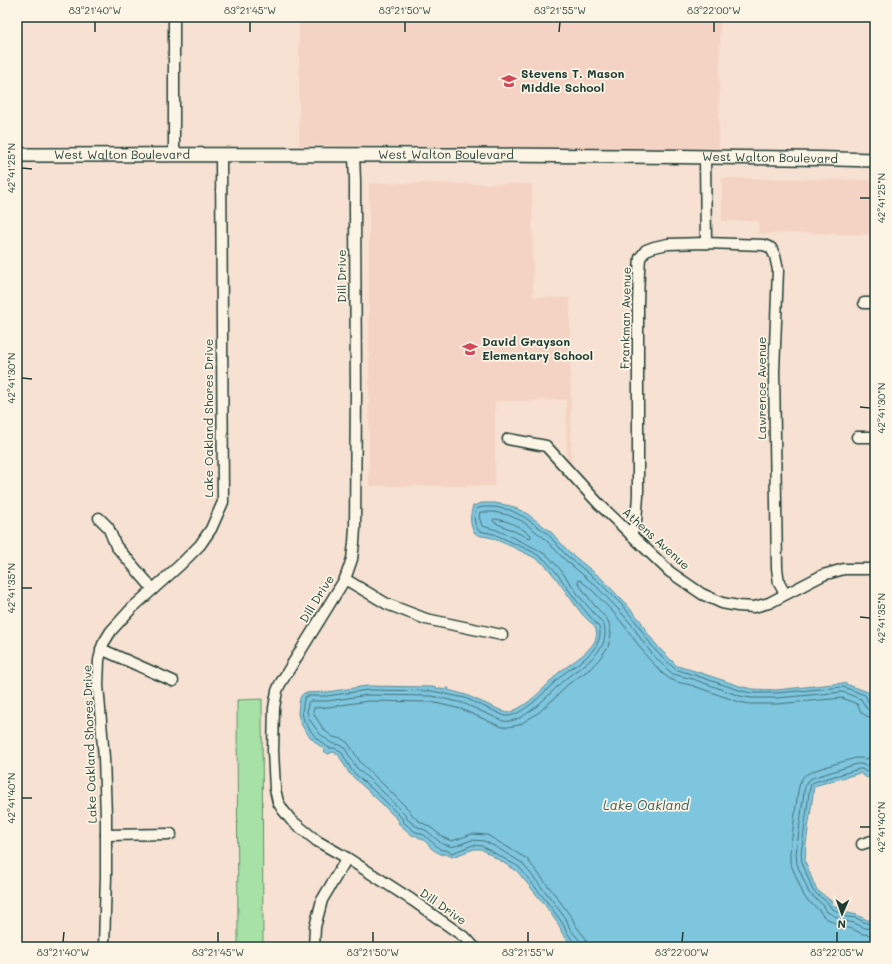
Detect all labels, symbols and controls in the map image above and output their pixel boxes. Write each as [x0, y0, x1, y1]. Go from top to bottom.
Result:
text: 83°21'40"W [69, 3, 121, 17]
text: 83°21'45"W [224, 3, 276, 17]
text: 83°21'50"W [379, 3, 431, 17]
text: 83°21'55"W [534, 3, 586, 17]
text: 83°22'00"W [687, 3, 741, 17]
place label: Stevens T. Mason Middle School [521, 65, 624, 95]
school or university icon: Stevens T. Mason Middle School [500, 72, 518, 90]
text: 42°41'25"N [4, 143, 18, 193]
street label: West Walton Boulevard [54, 146, 190, 162]
street label: West Walton Boulevard [378, 146, 514, 162]
street label: West Walton Boulevard [702, 148, 839, 166]
text: 42°41'25"N [874, 173, 888, 223]
street label: Dill Drive [333, 249, 349, 303]
street label: Frankman Avenue [616, 267, 634, 369]
place label: David Grayson Elementary School [482, 333, 593, 363]
street label: Lawrence Avenue [753, 336, 769, 440]
street label: Lake Oakland Shores Drive [200, 339, 216, 497]
school or university icon: David Grayson Elementary School [461, 340, 479, 358]
text: 42°41'30"N [4, 353, 18, 403]
text: 42°41'30"N [874, 383, 888, 433]
street label: Athens Avenue [620, 504, 694, 573]
text: 42°41'35"N [4, 563, 18, 613]
street label: Dill Drive [295, 572, 337, 625]
text: 42°41'35"N [874, 593, 888, 643]
street label: Lake Oakland Shores Drive [78, 664, 100, 824]
text: 42°41'40"N [4, 773, 18, 823]
water label: Lake Oakland [603, 796, 690, 813]
text: 42°41'40"N [874, 802, 888, 852]
street label: Dill Drive [417, 884, 470, 928]
north arrow [822, 894, 862, 934]
text: N [837, 917, 846, 932]
text: 83°21'40"W [37, 945, 89, 959]
text: 83°21'45"W [192, 945, 244, 959]
text: 83°21'50"W [347, 945, 399, 959]
text: 83°21'55"W [502, 945, 554, 959]
text: 83°22'00"W [655, 945, 709, 959]
text: 83°22'05"W [810, 945, 864, 959]

